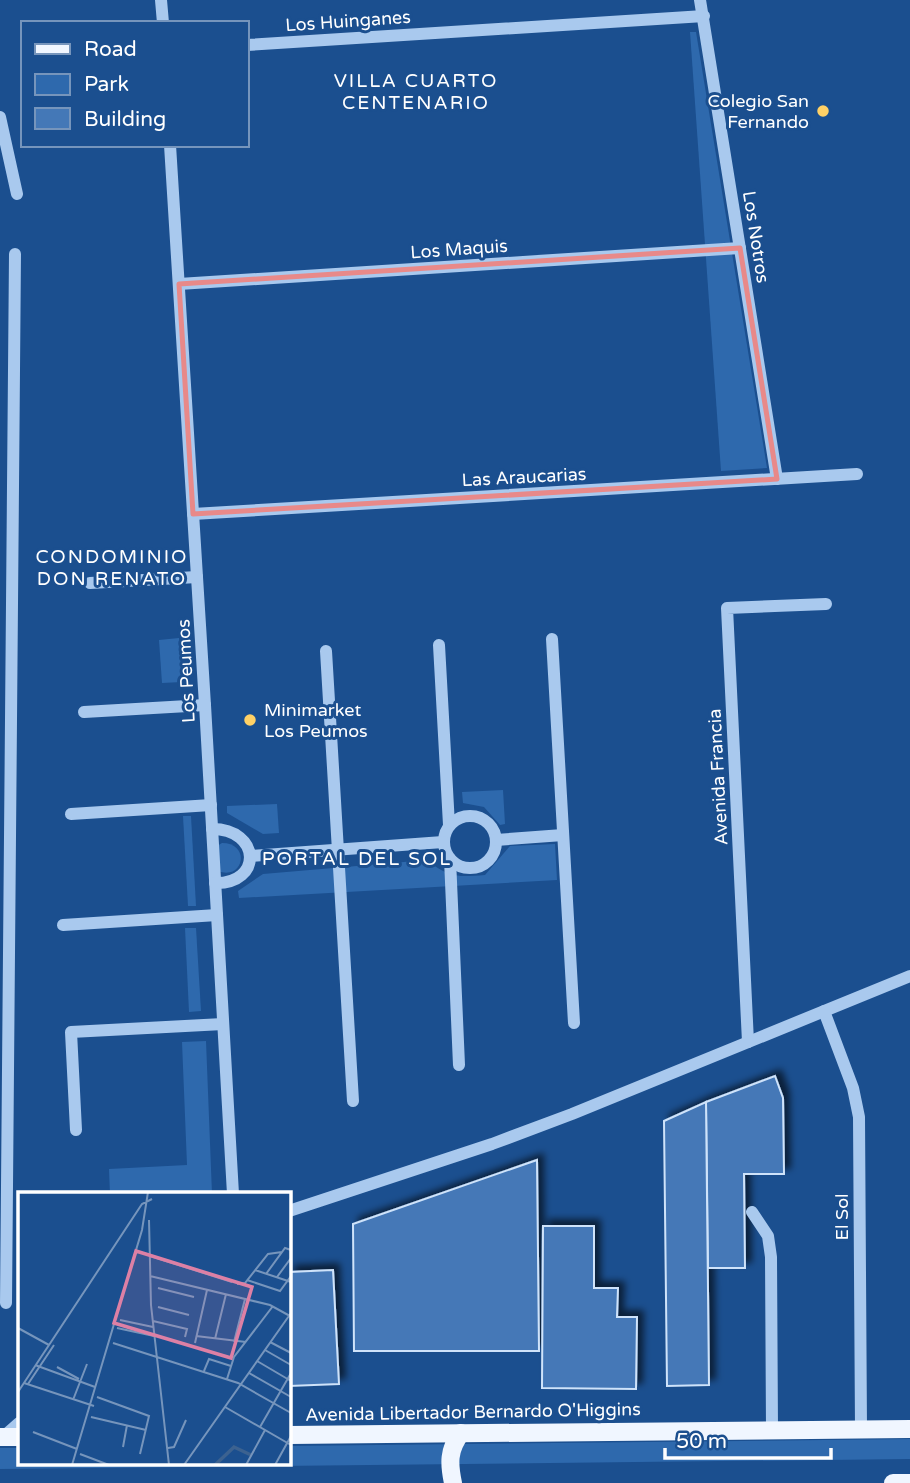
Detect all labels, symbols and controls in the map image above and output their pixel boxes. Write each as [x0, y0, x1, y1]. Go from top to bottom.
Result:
street label: Los Huinganes [285, 6, 411, 36]
legend [21, 21, 248, 147]
text: Road [84, 37, 137, 62]
district label: VILLA CUARTO CENTENARIO [334, 70, 498, 114]
text: Park [84, 72, 129, 97]
place label: Colegio San Fernando [708, 90, 809, 133]
marker: Colegio San Fernando [815, 103, 831, 119]
text: Building [84, 107, 166, 132]
street label: Los Notros [738, 189, 774, 285]
street label: Los Maquis [410, 235, 508, 263]
street label: Las Araucarias [461, 463, 587, 491]
district label: CONDOMINIO DON RENATO [35, 546, 189, 590]
street label: Los Peumos [172, 619, 200, 723]
place label: Minimarket Los Peumos [264, 699, 368, 742]
street label: Avenida Francia [703, 708, 733, 846]
marker: Minimarket Los Peumos [242, 712, 258, 728]
district label: PORTAL DEL SOL [262, 848, 452, 870]
inset map [18, 1192, 290, 1466]
street label: El Sol [831, 1193, 853, 1241]
street label: Avenida Libertador Bernardo O'Higgins [305, 1398, 641, 1426]
scale bar [665, 1416, 831, 1460]
text: 50 m [676, 1429, 727, 1454]

